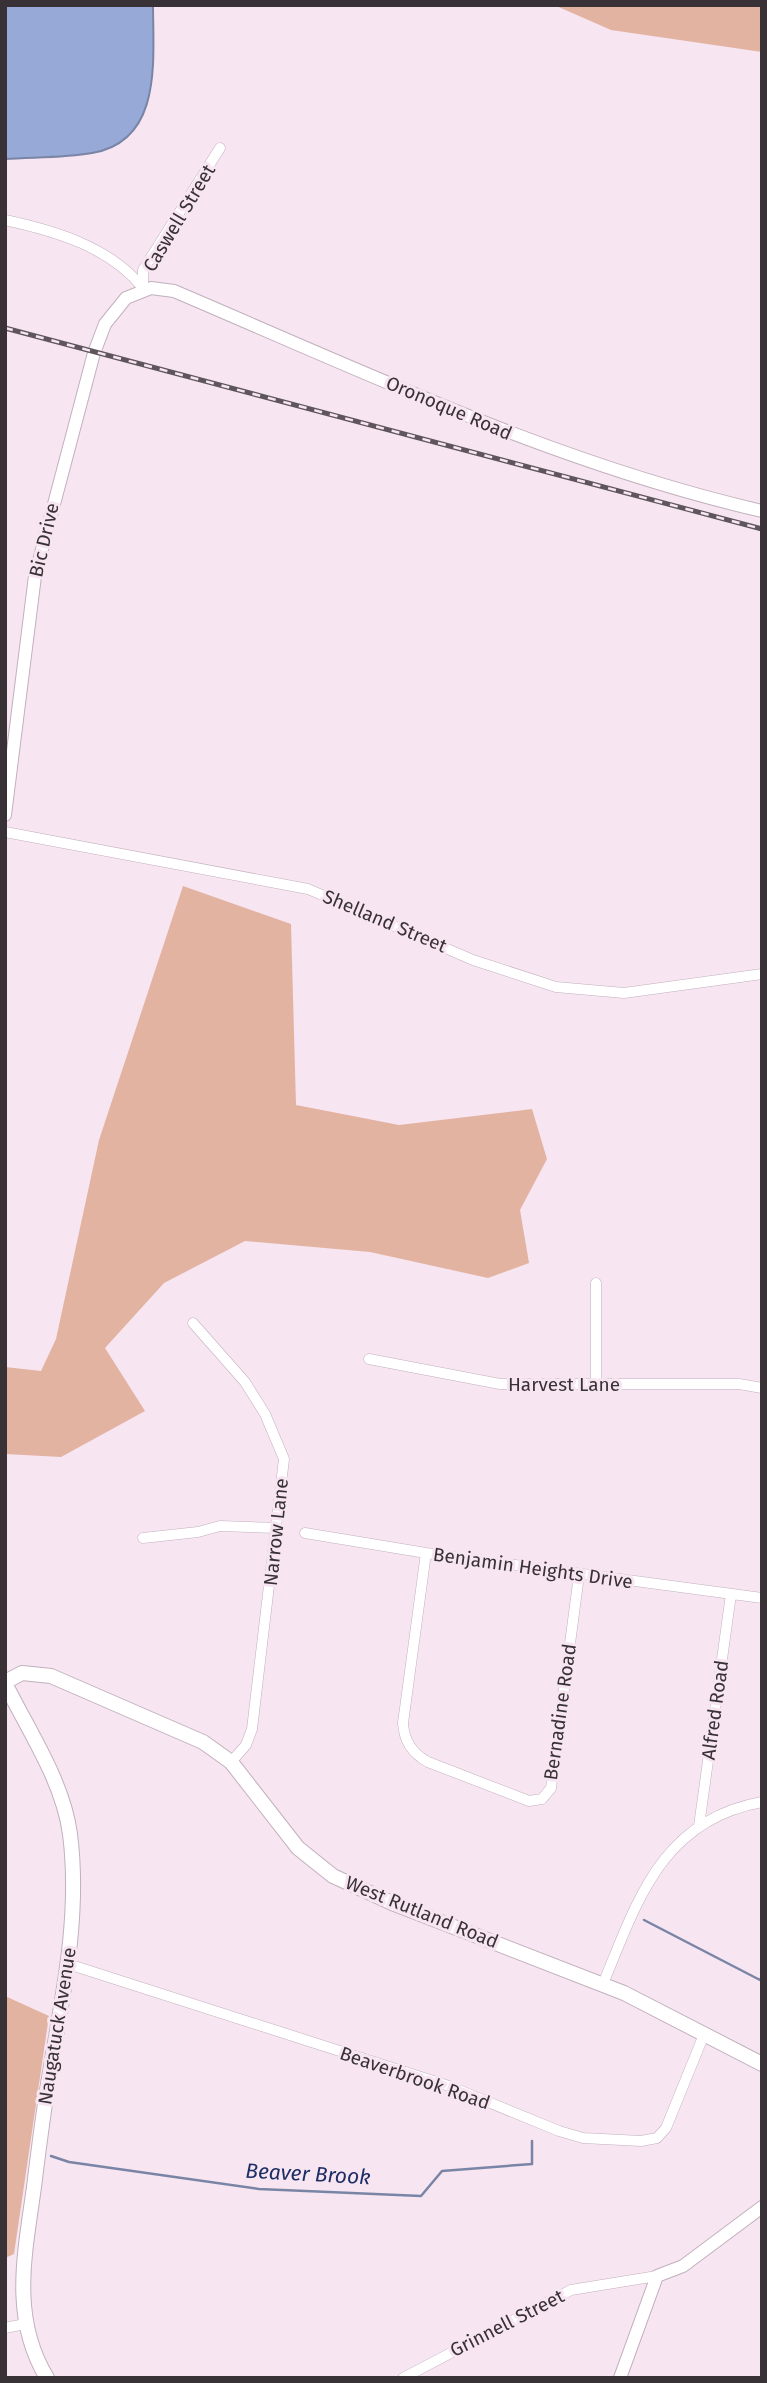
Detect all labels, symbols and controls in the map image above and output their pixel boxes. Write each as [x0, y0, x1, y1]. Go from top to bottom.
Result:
street label: Caswell Street [138, 160, 220, 276]
street label: Oronoque Road [382, 371, 516, 445]
street label: Bic Drive [24, 501, 64, 579]
street label: Shelland Street [320, 885, 451, 957]
street label: Harvest Lane [508, 1373, 620, 1396]
street label: Narrow Lane [259, 1477, 293, 1587]
street label: Benjamin Heights Drive [432, 1543, 634, 1593]
street label: Bernadine Road [539, 1642, 581, 1782]
street label: Alfred Road [697, 1659, 733, 1761]
street label: West Rutland Road [342, 1871, 502, 1953]
street label: Naugatuck Avenue [33, 1946, 81, 2106]
street label: Beaverbrook Road [337, 2041, 493, 2115]
water label: Beaver Brook [245, 2158, 371, 2190]
street label: Grinnell Street [446, 2284, 568, 2362]

